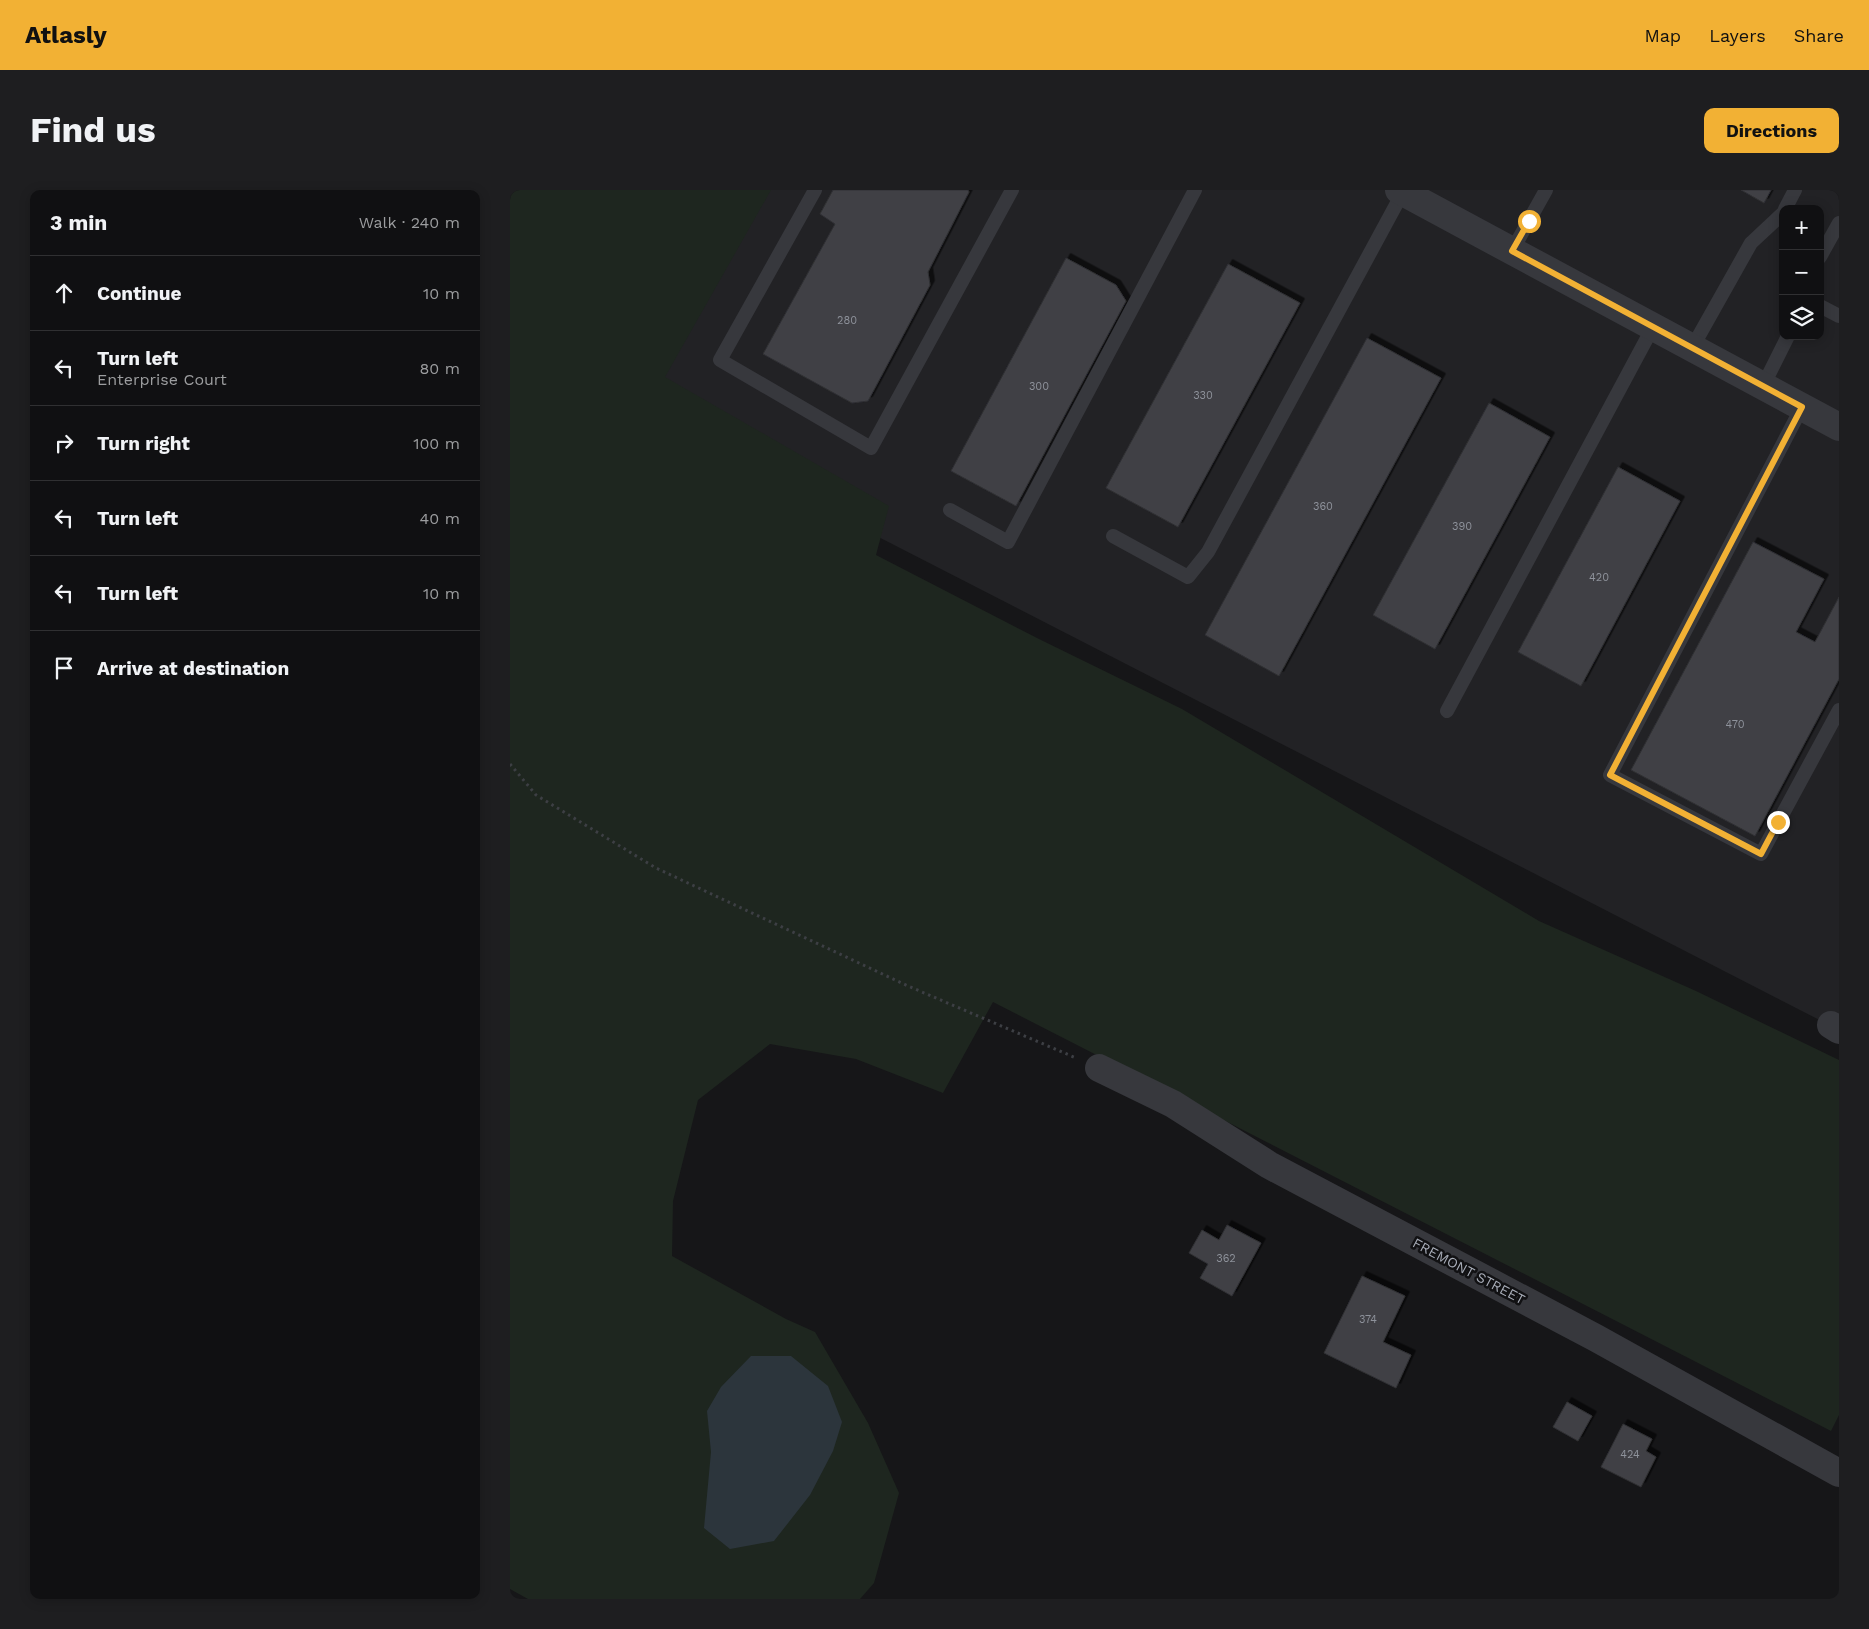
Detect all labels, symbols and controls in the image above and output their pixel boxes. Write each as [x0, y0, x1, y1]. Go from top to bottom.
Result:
text: Atlasly [25, 21, 107, 49]
text: Map [1644, 25, 1681, 46]
text: Layers [1709, 25, 1766, 46]
text: Share [1794, 25, 1844, 46]
button: Directions [1704, 108, 1839, 153]
text: Find us [30, 109, 156, 151]
map controls [1779, 205, 1824, 340]
button: + [1779, 205, 1824, 250]
text: 3 min [50, 210, 107, 235]
route start [1518, 210, 1541, 233]
text: Walk · 240 m [359, 213, 460, 232]
button: − [1779, 250, 1824, 295]
icon: ahead [50, 279, 78, 307]
text: Continue [97, 282, 181, 305]
text: 10 m [423, 284, 460, 303]
button: layers [1779, 295, 1824, 340]
house number: 280 [837, 314, 857, 327]
text: Turn left [97, 347, 178, 370]
icon: left [50, 354, 78, 382]
text: 80 m [419, 359, 460, 378]
text: Enterprise Court [97, 370, 227, 389]
house number: 300 [1029, 380, 1049, 393]
house number: 330 [1193, 389, 1213, 402]
icon: right [50, 429, 78, 457]
text: Turn right [97, 432, 190, 455]
text: 100 m [413, 434, 460, 453]
house number: 360 [1313, 500, 1333, 513]
icon: left [50, 504, 78, 532]
text: Turn left [97, 507, 178, 530]
text: 40 m [420, 509, 460, 528]
house number: 390 [1452, 520, 1472, 533]
house number: 420 [1589, 571, 1609, 584]
icon: left [50, 579, 78, 607]
text: Turn left [97, 582, 178, 605]
text: 10 m [423, 584, 460, 603]
icon: arrive [50, 654, 78, 682]
text: Arrive at destination [97, 657, 289, 680]
house number: 470 [1726, 718, 1745, 731]
route end [1767, 811, 1790, 834]
street label: FREMONT STREET [1410, 1235, 1528, 1308]
house number: 362 [1216, 1252, 1236, 1265]
house number: 374 [1359, 1313, 1377, 1326]
house number: 424 [1620, 1448, 1640, 1461]

